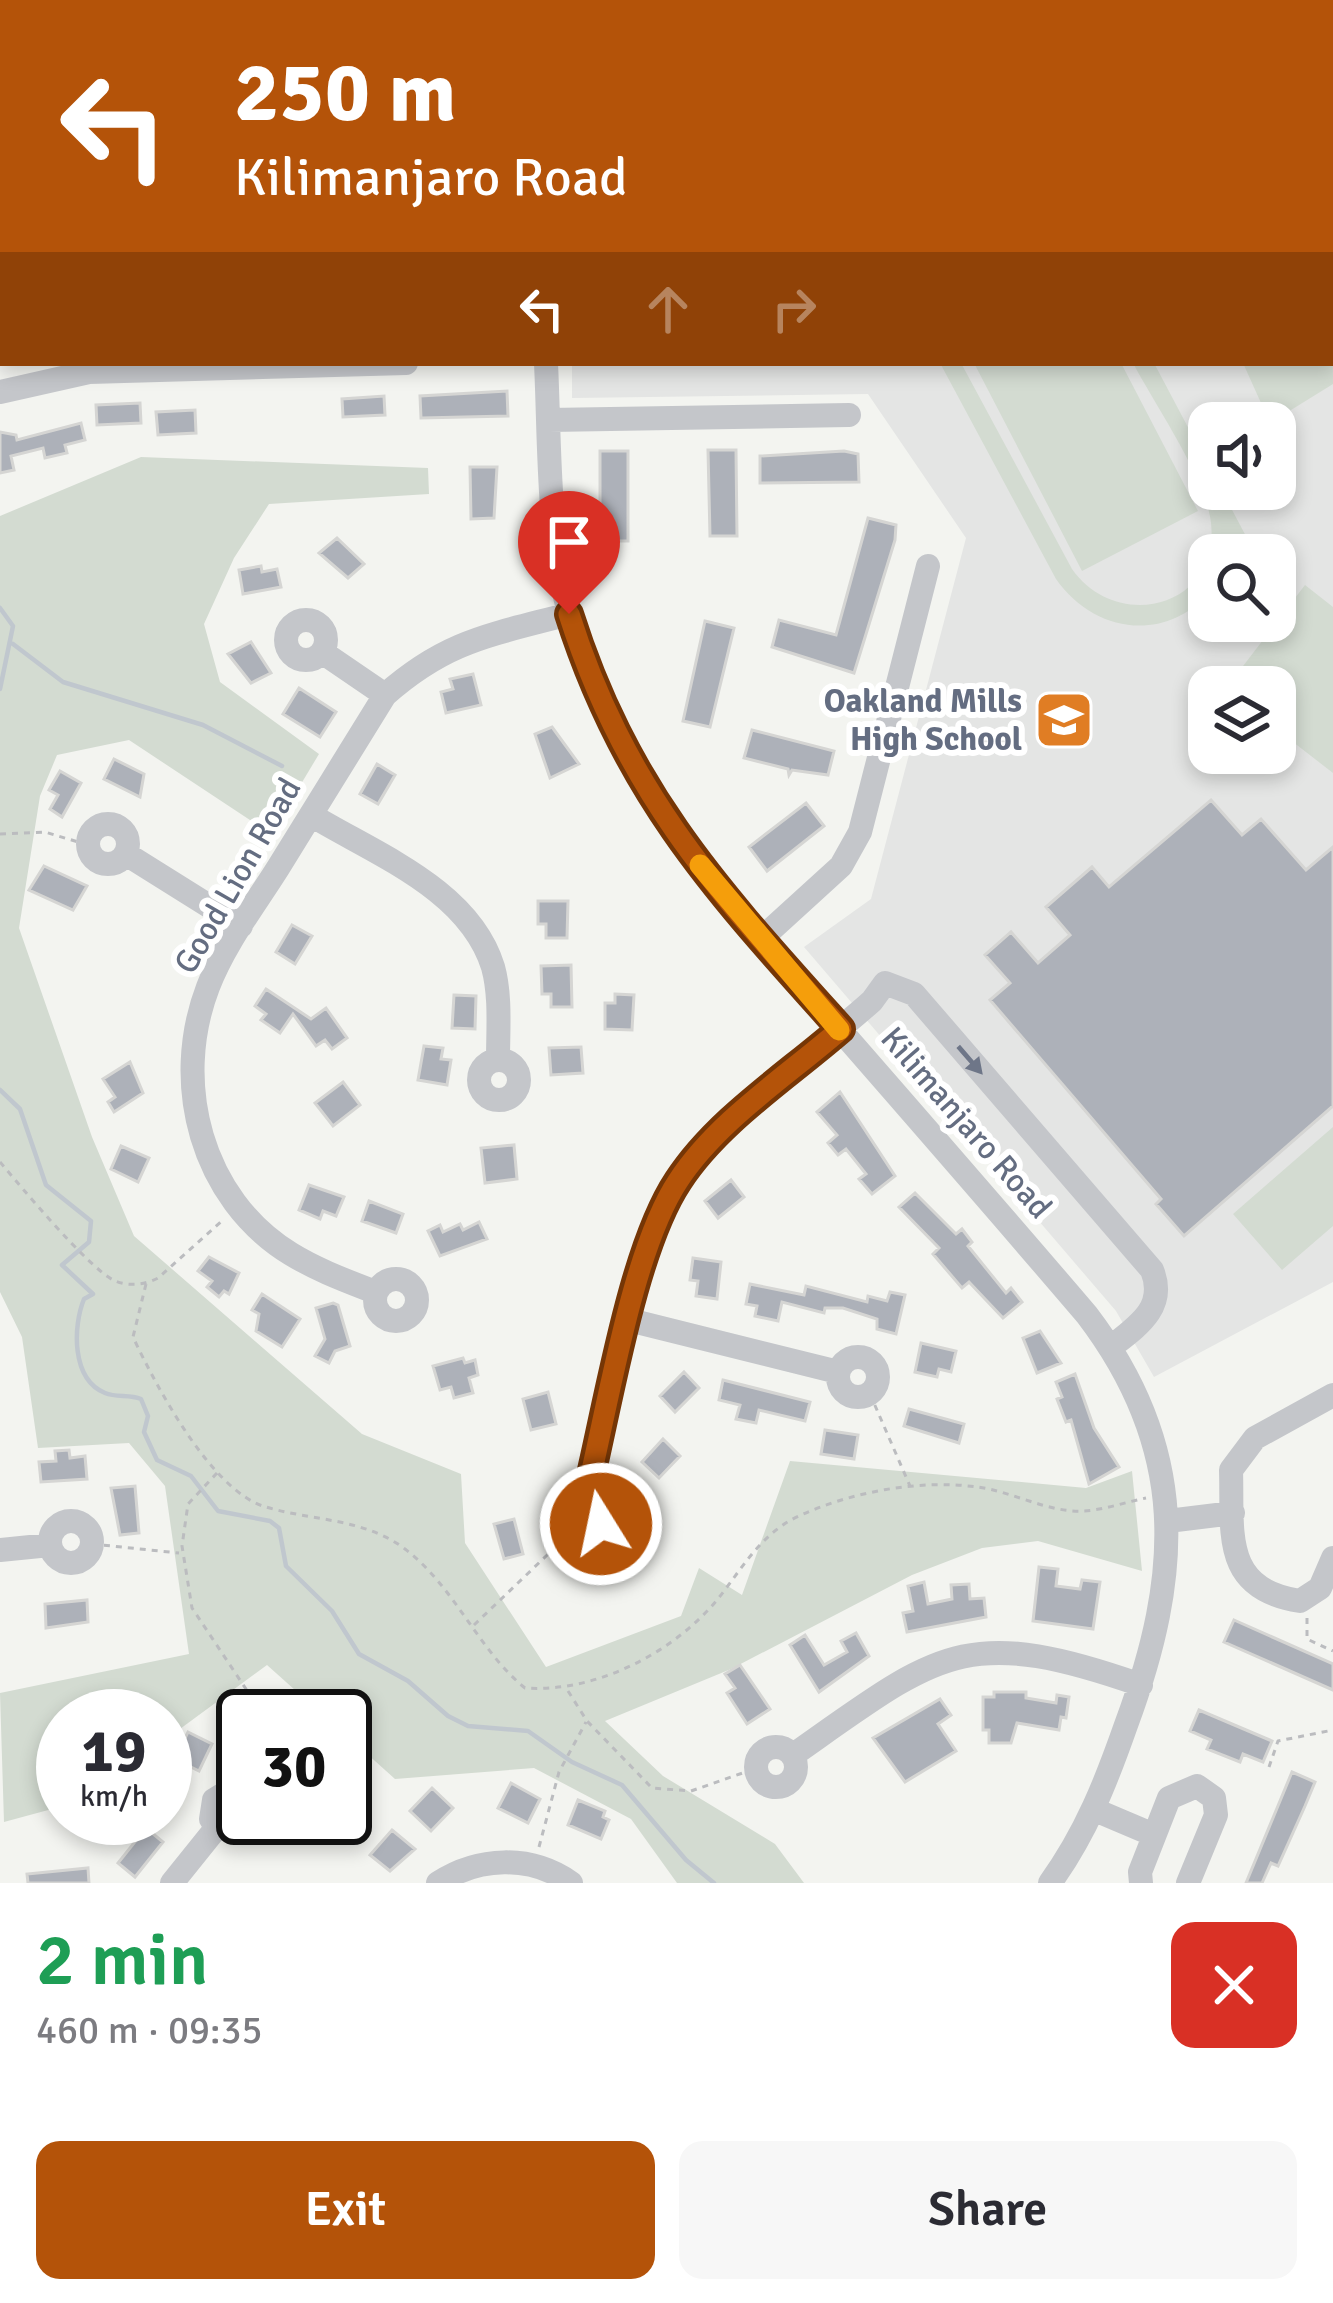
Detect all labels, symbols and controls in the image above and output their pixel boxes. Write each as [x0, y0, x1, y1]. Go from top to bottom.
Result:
text: 250 m [234, 41, 456, 145]
icon: left [36, 48, 192, 204]
text: Kilimanjaro Road [234, 144, 628, 211]
icon: left [509, 276, 575, 342]
icon: ahead [635, 276, 701, 342]
icon: right [761, 276, 827, 342]
map controls [1188, 402, 1296, 774]
button: sound [1188, 402, 1296, 510]
pin [518, 491, 620, 614]
icon: arrive [536, 509, 602, 575]
button: search [1188, 534, 1296, 642]
button: layers [1188, 666, 1296, 774]
place label: Oakland Mills High School [824, 681, 1022, 760]
school or university icon: Oakland Mills High School [1033, 689, 1095, 751]
street label: Good Lion Road [166, 771, 310, 981]
street label: Kilimanjaro Road [872, 1019, 1060, 1227]
one-way arrow [957, 1044, 983, 1074]
position arrow [538, 1461, 664, 1587]
speed limit sign: 30 [216, 1689, 372, 1845]
text: 19 [82, 1715, 146, 1789]
text: km/h [80, 1778, 148, 1815]
text: 2 min [36, 1916, 208, 2005]
button: close [1171, 1922, 1297, 2048]
text: 460 m · 09:35 [36, 2006, 263, 2054]
button: Exit [36, 2141, 655, 2279]
button: Share [679, 2141, 1297, 2279]

